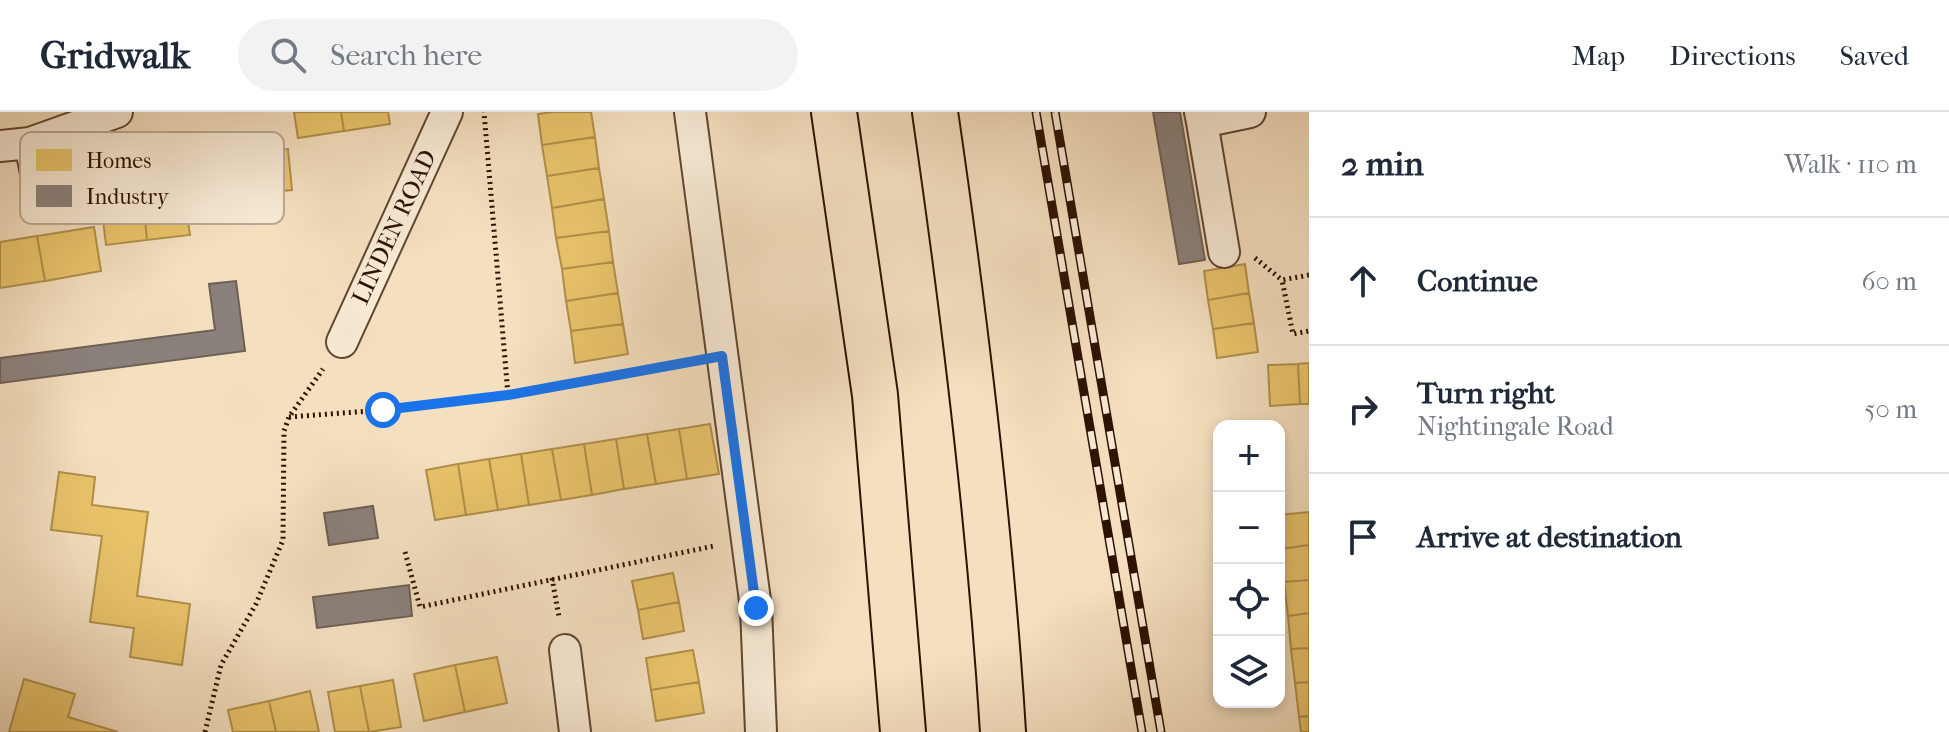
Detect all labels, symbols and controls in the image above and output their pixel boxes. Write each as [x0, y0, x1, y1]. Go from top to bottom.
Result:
search box [238, 19, 798, 91]
text: Gridwalk [40, 33, 190, 78]
icon: search [266, 33, 310, 77]
text: Search here [330, 38, 482, 73]
text: Map [1572, 39, 1625, 72]
text: Directions [1669, 39, 1796, 72]
text: Saved [1840, 39, 1909, 72]
legend [20, 132, 284, 224]
text: 2 min [1341, 144, 1424, 184]
street label: LINDEN ROAD [346, 145, 442, 309]
text: Homes [86, 148, 151, 174]
text: Walk · 110 m [1784, 149, 1917, 180]
text: Industry [86, 184, 170, 210]
icon: ahead [1341, 259, 1385, 303]
text: Continue [1417, 264, 1538, 299]
text: 60 m [1861, 266, 1917, 297]
text: Turn right [1417, 376, 1555, 411]
icon: right [1341, 387, 1385, 431]
route start [365, 392, 401, 428]
text: 50 m [1864, 394, 1917, 425]
text: Nightingale Road [1417, 411, 1614, 442]
map controls [1213, 420, 1285, 708]
button: + [1213, 420, 1285, 492]
button: − [1213, 492, 1285, 564]
icon: arrive [1341, 515, 1385, 559]
text: Arrive at destination [1417, 520, 1682, 555]
button: locate [1213, 564, 1285, 636]
route end [738, 590, 774, 626]
button: layers [1213, 636, 1285, 708]

